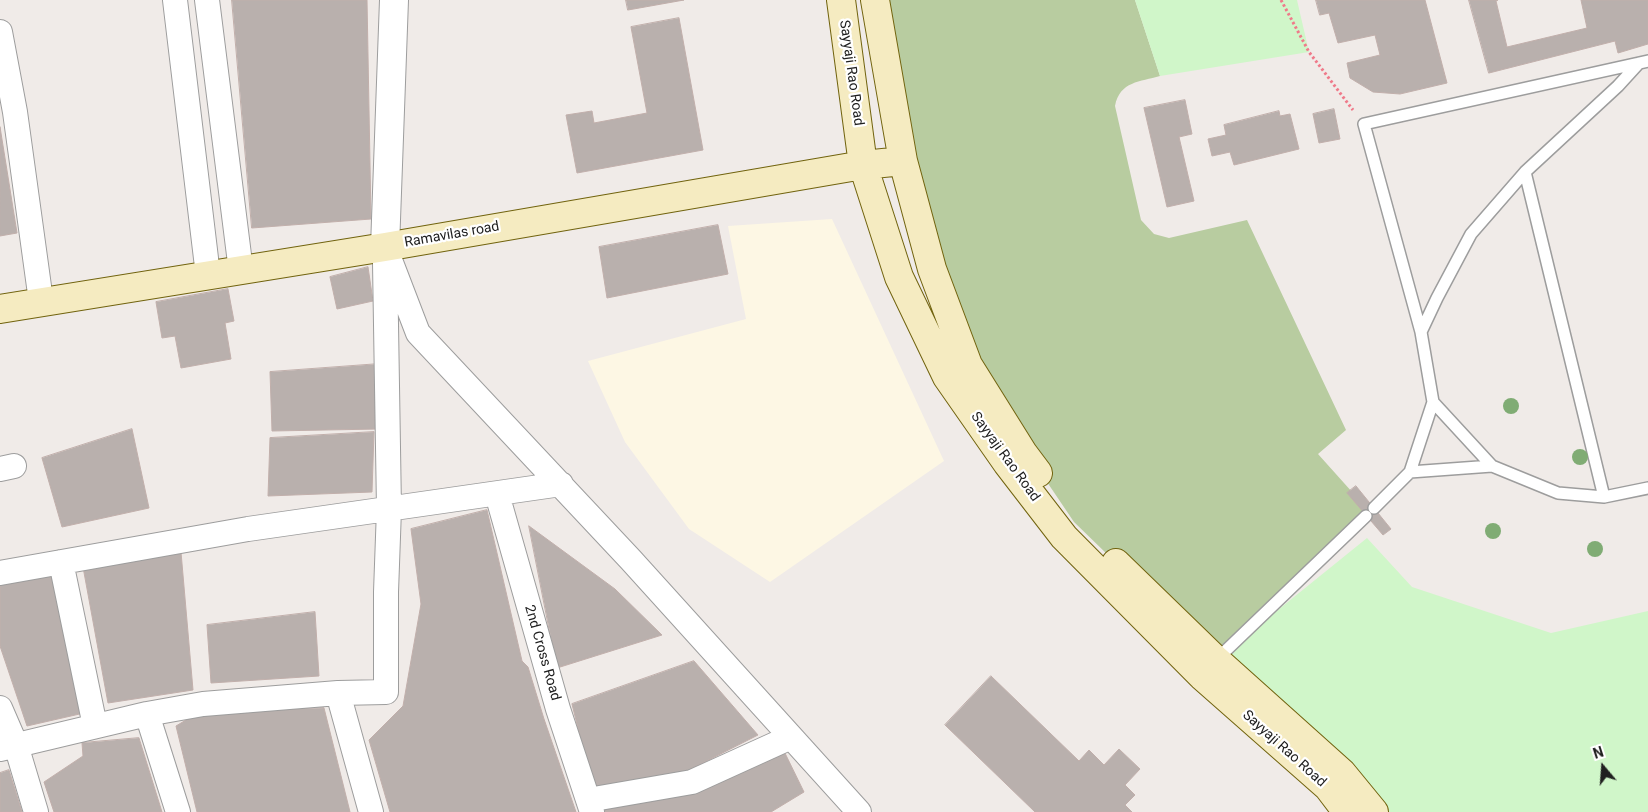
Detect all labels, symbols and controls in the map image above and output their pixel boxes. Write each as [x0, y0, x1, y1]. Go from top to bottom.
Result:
street label: Sayyaji Rao Road [835, 19, 867, 127]
street label: Ramavilas road [403, 218, 501, 252]
street label: Sayyaji Rao Road [967, 409, 1043, 505]
street label: 2nd Cross Road [520, 603, 564, 703]
street label: Sayyaji Rao Road [1239, 707, 1329, 791]
north arrow [1578, 742, 1628, 792]
text: N [1591, 744, 1606, 762]

